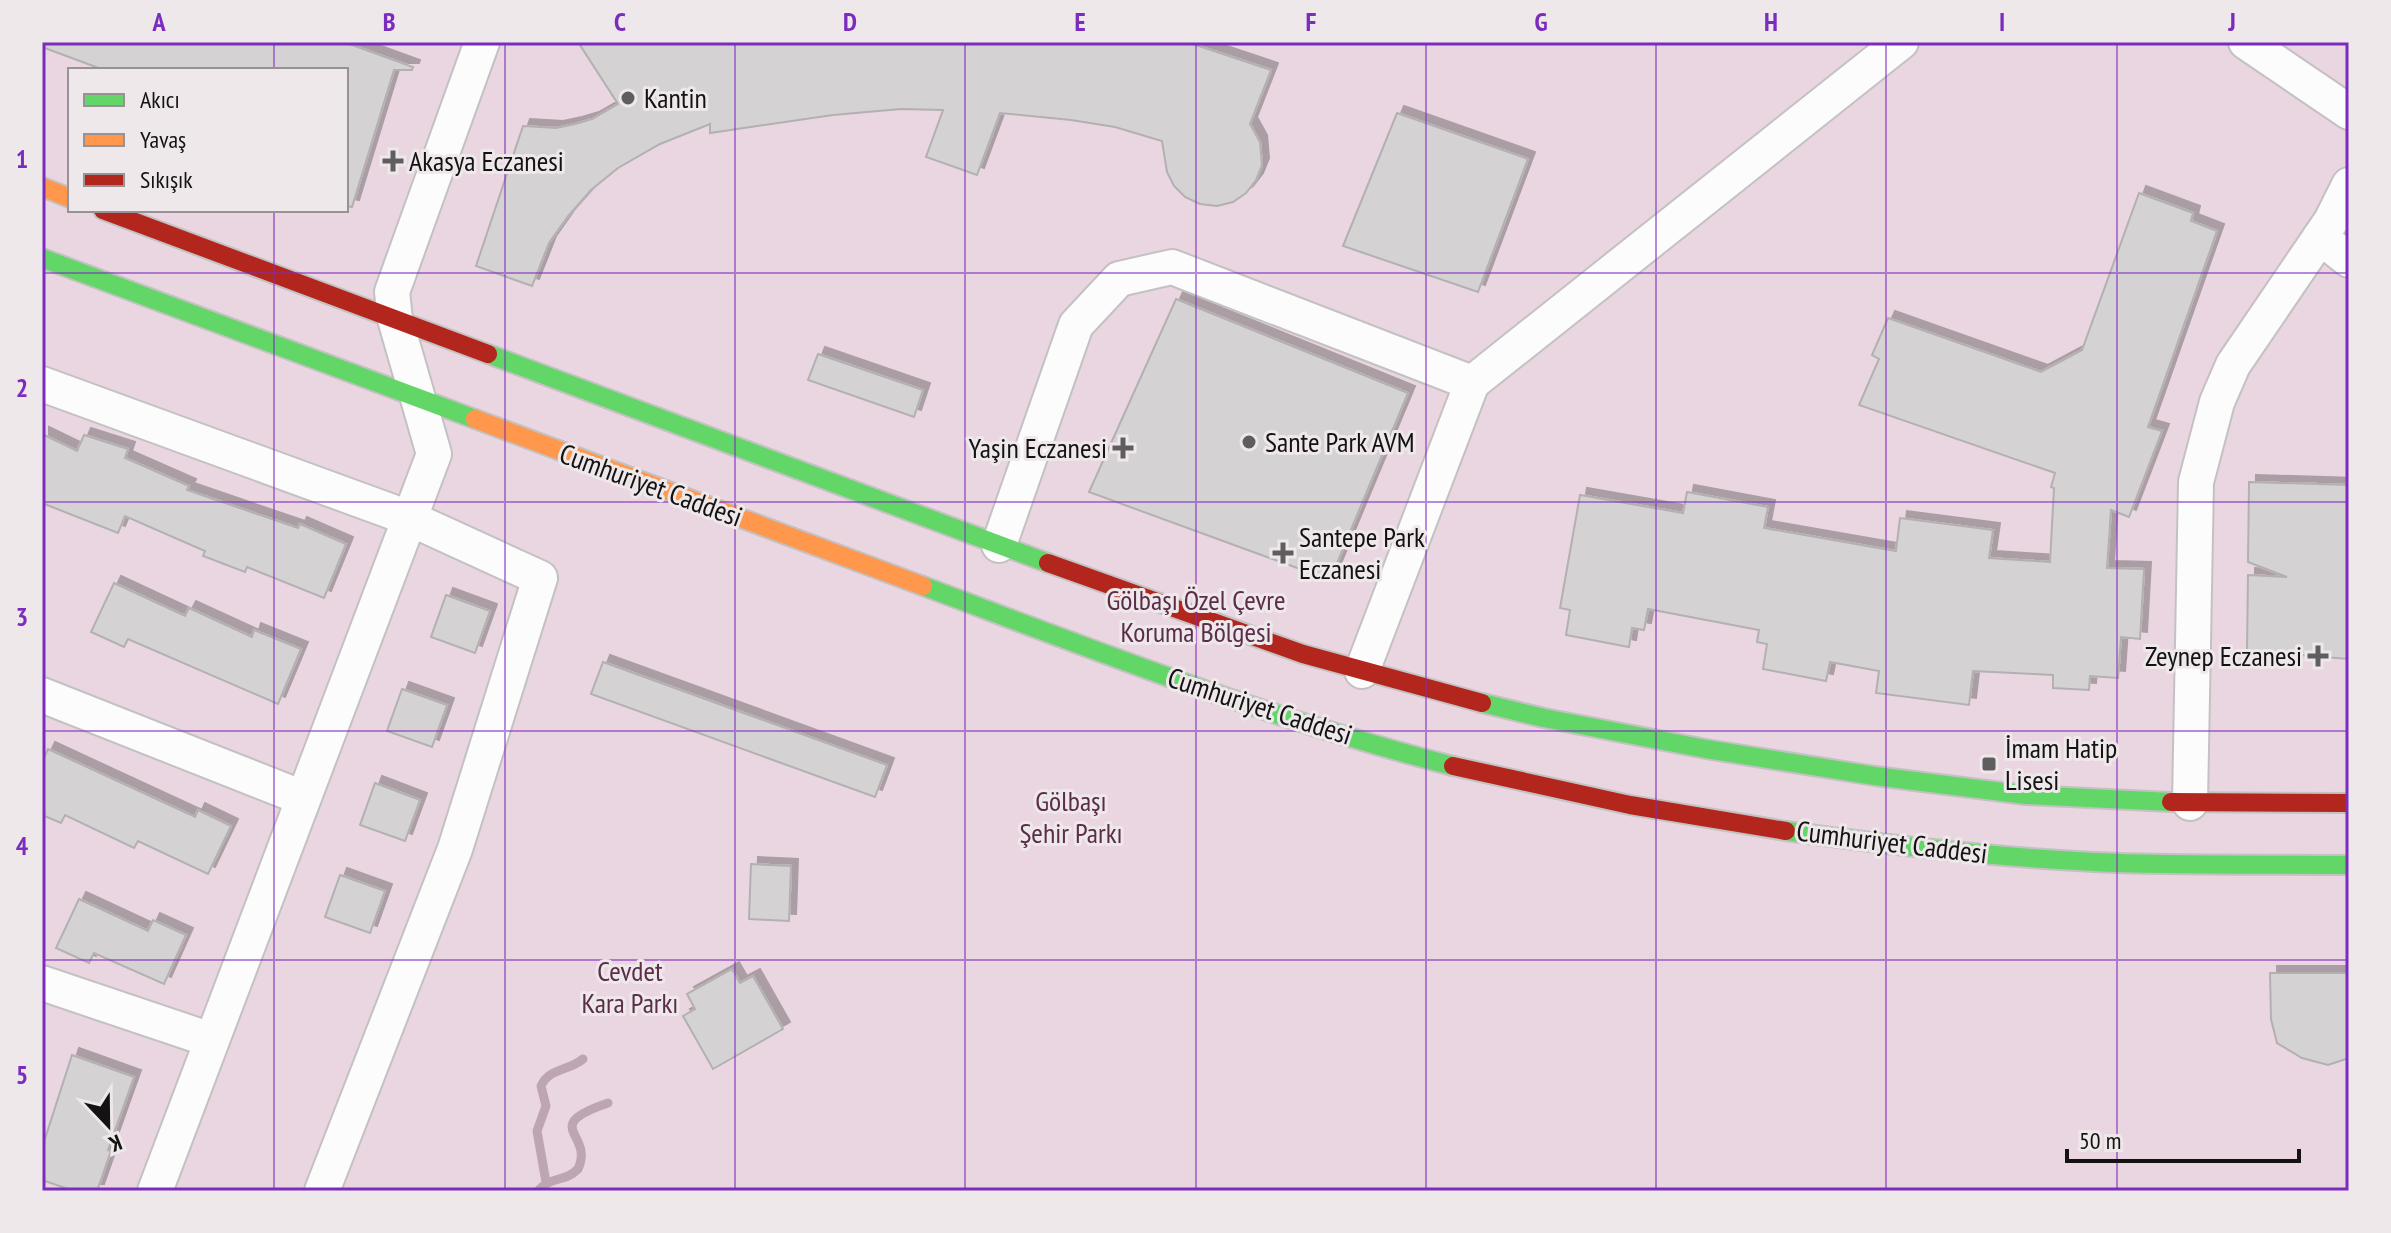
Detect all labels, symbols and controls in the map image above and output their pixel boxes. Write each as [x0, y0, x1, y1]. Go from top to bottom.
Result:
text: A [151, 5, 166, 38]
text: B [383, 5, 396, 38]
text: C [614, 5, 626, 38]
text: D [843, 5, 857, 38]
text: E [1074, 5, 1086, 38]
text: F [1306, 5, 1317, 38]
text: G [1534, 5, 1548, 38]
text: H [1764, 5, 1778, 38]
text: I [1999, 5, 2005, 38]
text: J [2227, 5, 2236, 38]
legend [68, 68, 348, 212]
place label: Kantin [644, 79, 707, 116]
text: Akıcı [140, 84, 180, 115]
marker: Kantin [619, 89, 637, 107]
text: Yavaş [140, 124, 186, 155]
text: 1 [16, 142, 28, 175]
place label: Akasya Eczanesi [409, 142, 564, 179]
marker: Akasya Eczanesi [384, 152, 402, 170]
text: Sıkışık [140, 164, 193, 195]
text: 2 [16, 371, 28, 404]
place label: Sante Park AVM [1265, 423, 1415, 460]
place label: Yaşin Eczanesi [969, 429, 1107, 466]
marker: Sante Park AVM [1240, 433, 1258, 451]
street label: Cumhuriyet Caddesi [555, 434, 748, 535]
marker: Yaşin Eczanesi [1114, 439, 1132, 457]
place label: Santepe Park Eczanesi [1299, 518, 1425, 587]
marker: Santepe Park Eczanesi [1274, 544, 1292, 562]
park label: Gölbaşı Özel Çevre Koruma Bölgesi [1106, 581, 1286, 650]
text: 3 [16, 600, 28, 633]
place label: Zeynep Eczanesi [2145, 637, 2302, 674]
marker: Zeynep Eczanesi [2309, 647, 2327, 665]
street label: Cumhuriyet Caddesi [1163, 658, 1357, 753]
place label: İmam Hatip Lisesi [2005, 729, 2117, 798]
marker: İmam Hatip Lisesi [1980, 755, 1998, 773]
park label: Gölbaşı Şehir Parkı [1019, 782, 1123, 851]
street label: Cumhuriyet Caddesi [1795, 811, 1990, 872]
text: 4 [16, 829, 29, 862]
park label: Cevdet Kara Parkı [582, 952, 678, 1021]
text: 5 [16, 1058, 28, 1091]
north arrow [68, 1085, 148, 1165]
scale bar [2067, 1113, 2299, 1163]
text: 50 m [2079, 1125, 2121, 1156]
text: K [104, 1128, 126, 1159]

